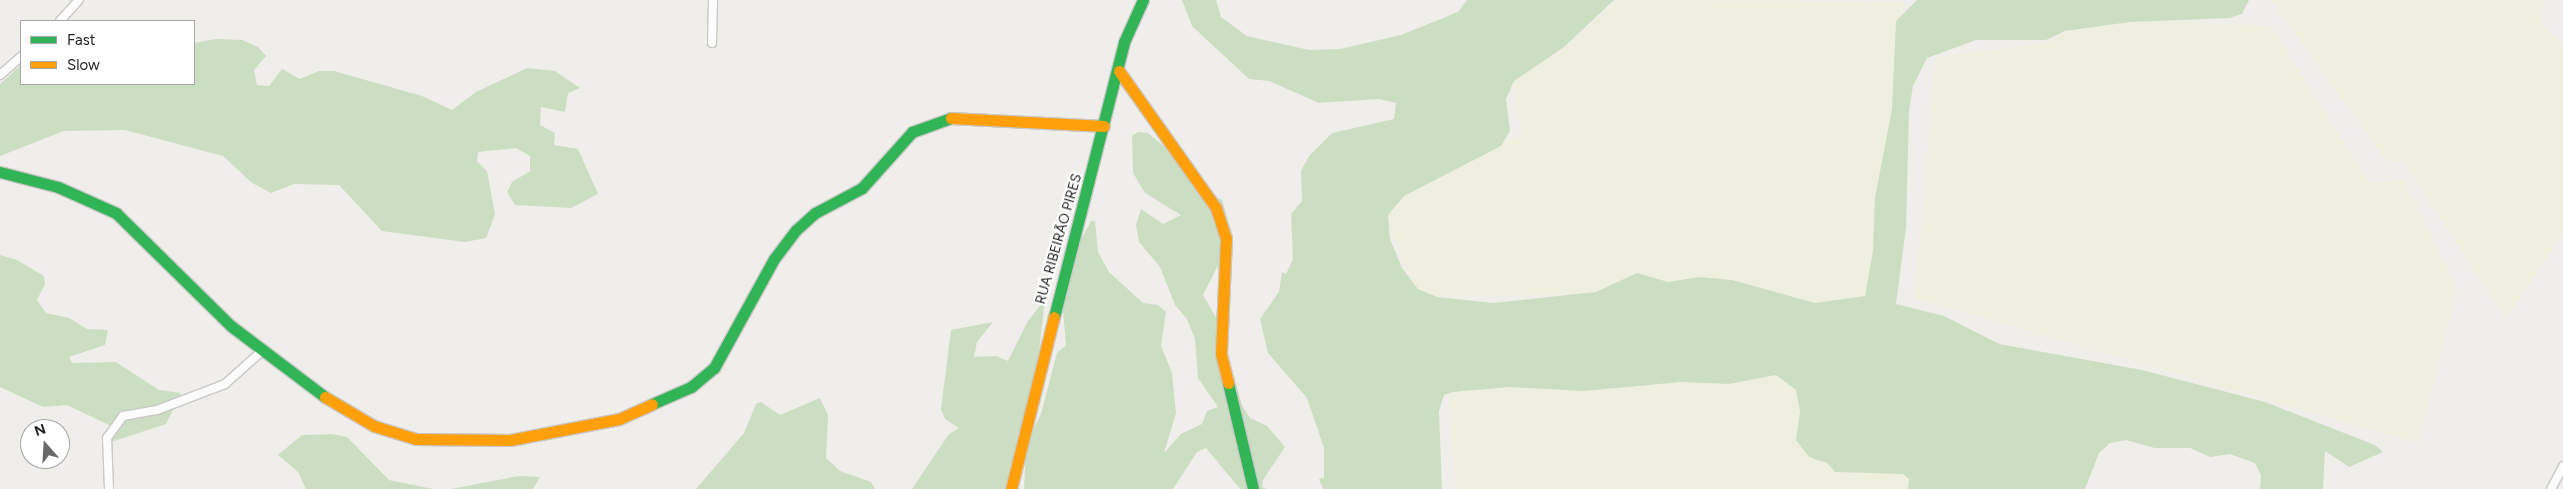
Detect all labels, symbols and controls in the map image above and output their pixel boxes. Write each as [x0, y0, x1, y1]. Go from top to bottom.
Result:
legend [20, 20, 195, 85]
text: Fast [67, 31, 95, 49]
text: Slow [67, 56, 100, 74]
street label: RUA RIBEIRÃO PIRES [1032, 172, 1086, 306]
north arrow [20, 419, 70, 469]
text: N [32, 420, 48, 440]

